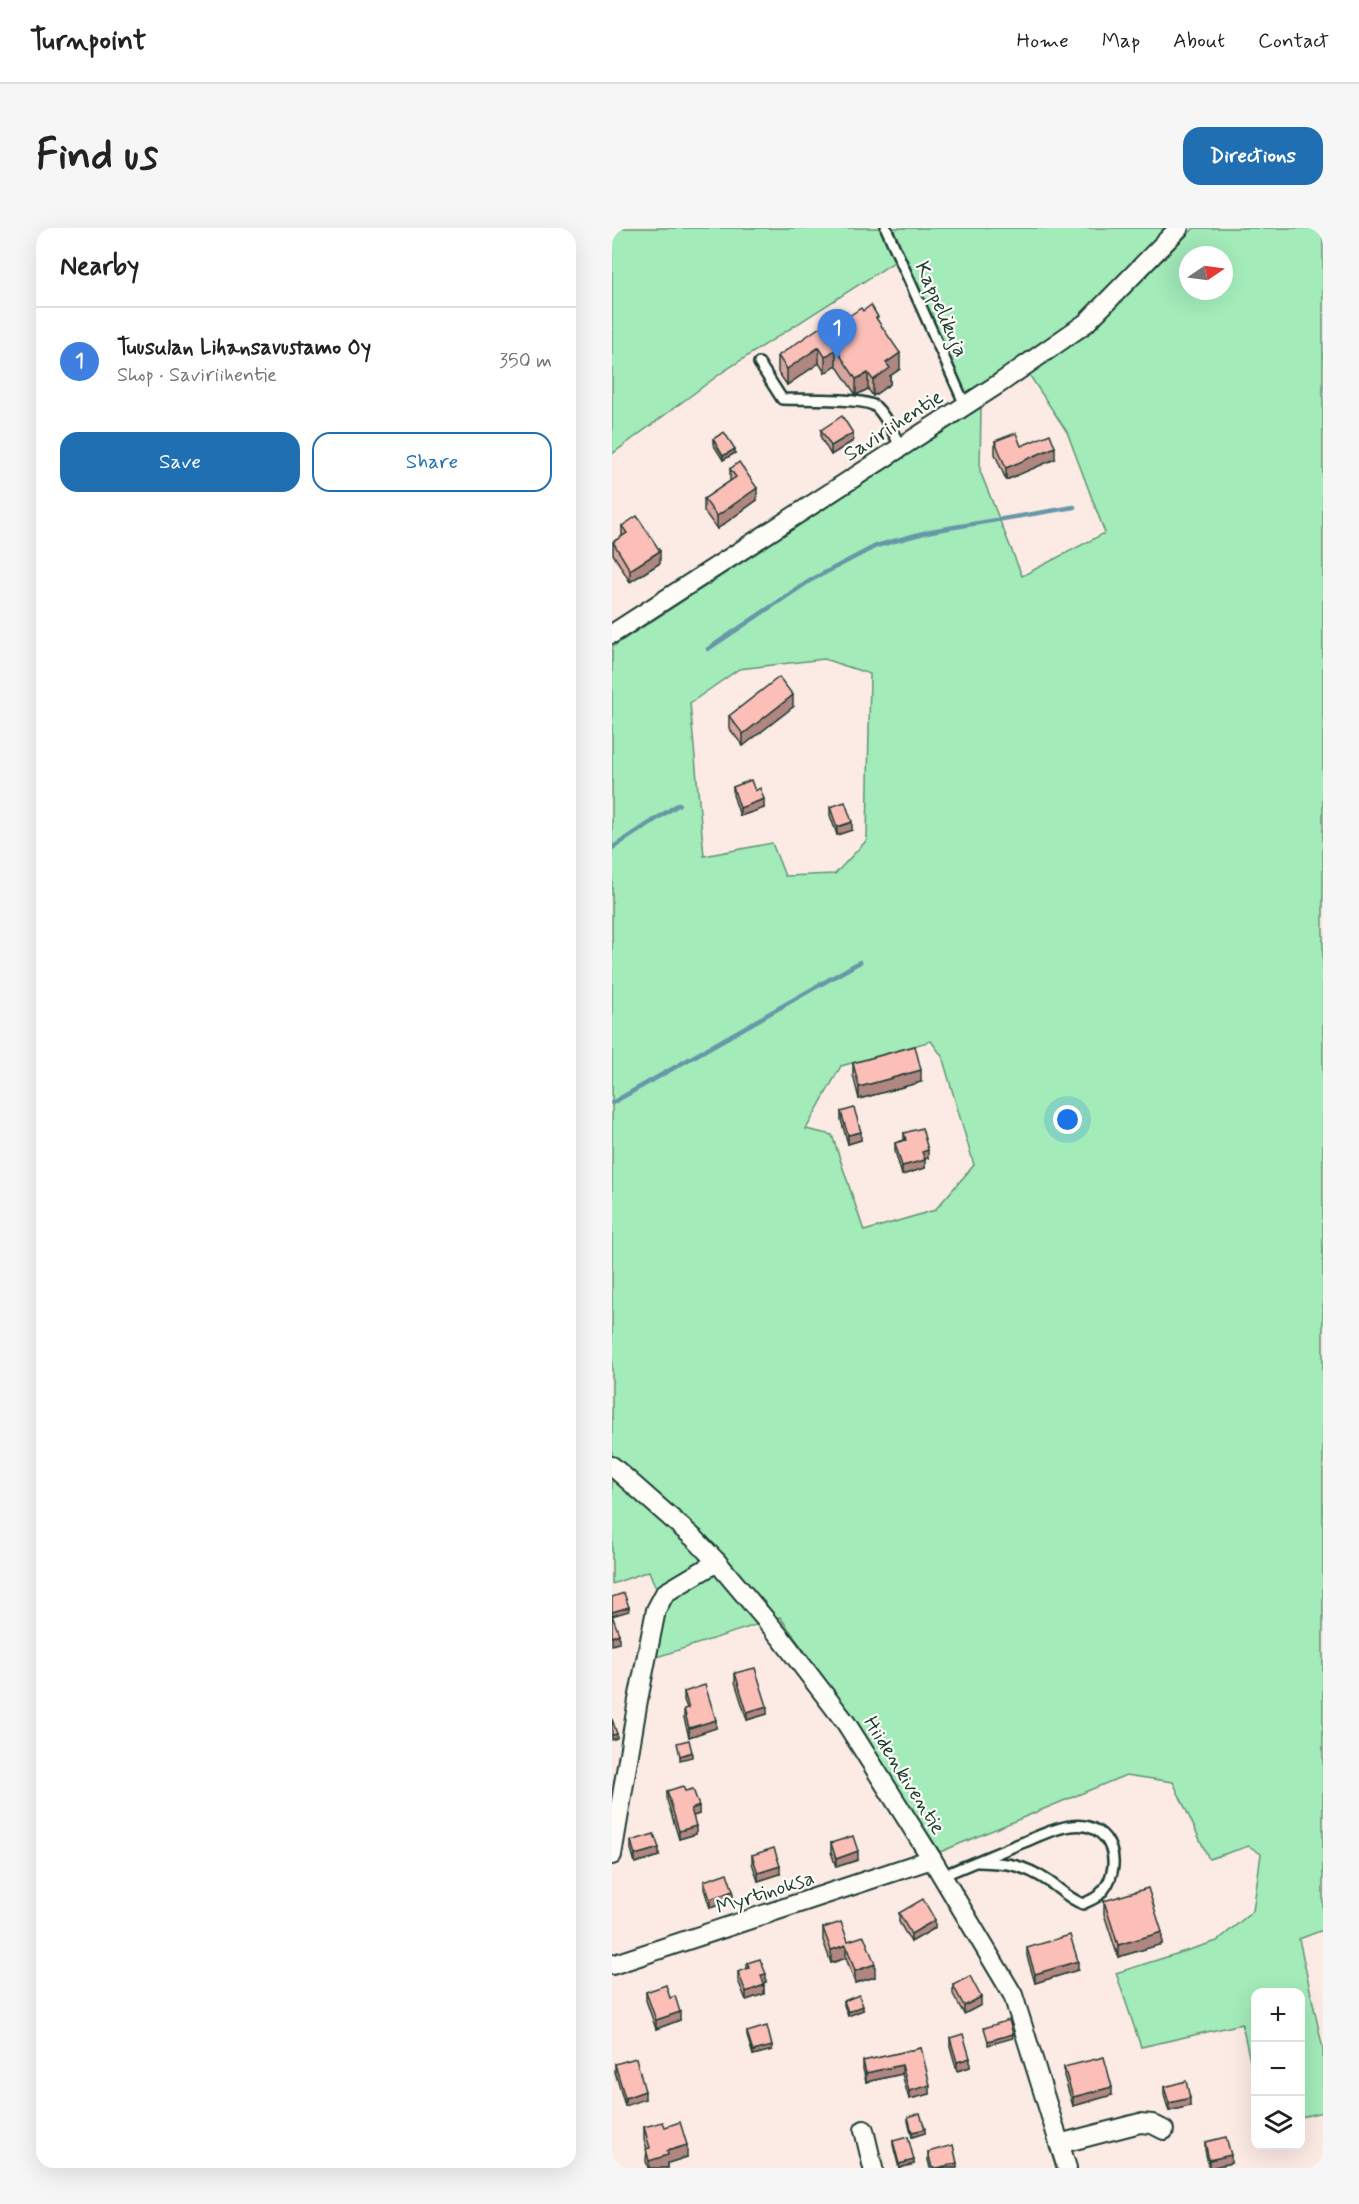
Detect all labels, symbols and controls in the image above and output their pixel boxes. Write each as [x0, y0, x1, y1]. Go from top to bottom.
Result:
text: Turnpoint [30, 23, 146, 60]
text: Home [1017, 27, 1069, 55]
text: Map [1102, 27, 1140, 55]
text: About [1173, 27, 1225, 55]
text: Contact [1258, 27, 1329, 55]
button: Directions [1183, 127, 1323, 185]
text: Find us [36, 129, 158, 184]
north arrow [1179, 246, 1233, 300]
text: Nearby [60, 250, 139, 284]
street label: Kappelikuja [908, 257, 975, 362]
pin: 1 [818, 310, 856, 359]
text: Tuusulan Lihansavustamo Oy [117, 334, 371, 362]
text: 1 [75, 348, 84, 375]
text: 350 m [499, 348, 552, 375]
text: Shop · Saviriihentie [117, 362, 277, 389]
street label: Saviriihentie [838, 383, 949, 468]
button: Save [60, 432, 300, 492]
button: Share [312, 432, 552, 492]
your location [1053, 1105, 1082, 1134]
street label: Hiidenkiventie [857, 1711, 952, 1840]
street label: Myrtinoksa [713, 1864, 818, 1922]
map controls [1251, 1988, 1305, 2150]
button: + [1251, 1988, 1305, 2042]
button: − [1251, 2042, 1305, 2096]
button: layers [1251, 2096, 1305, 2150]

